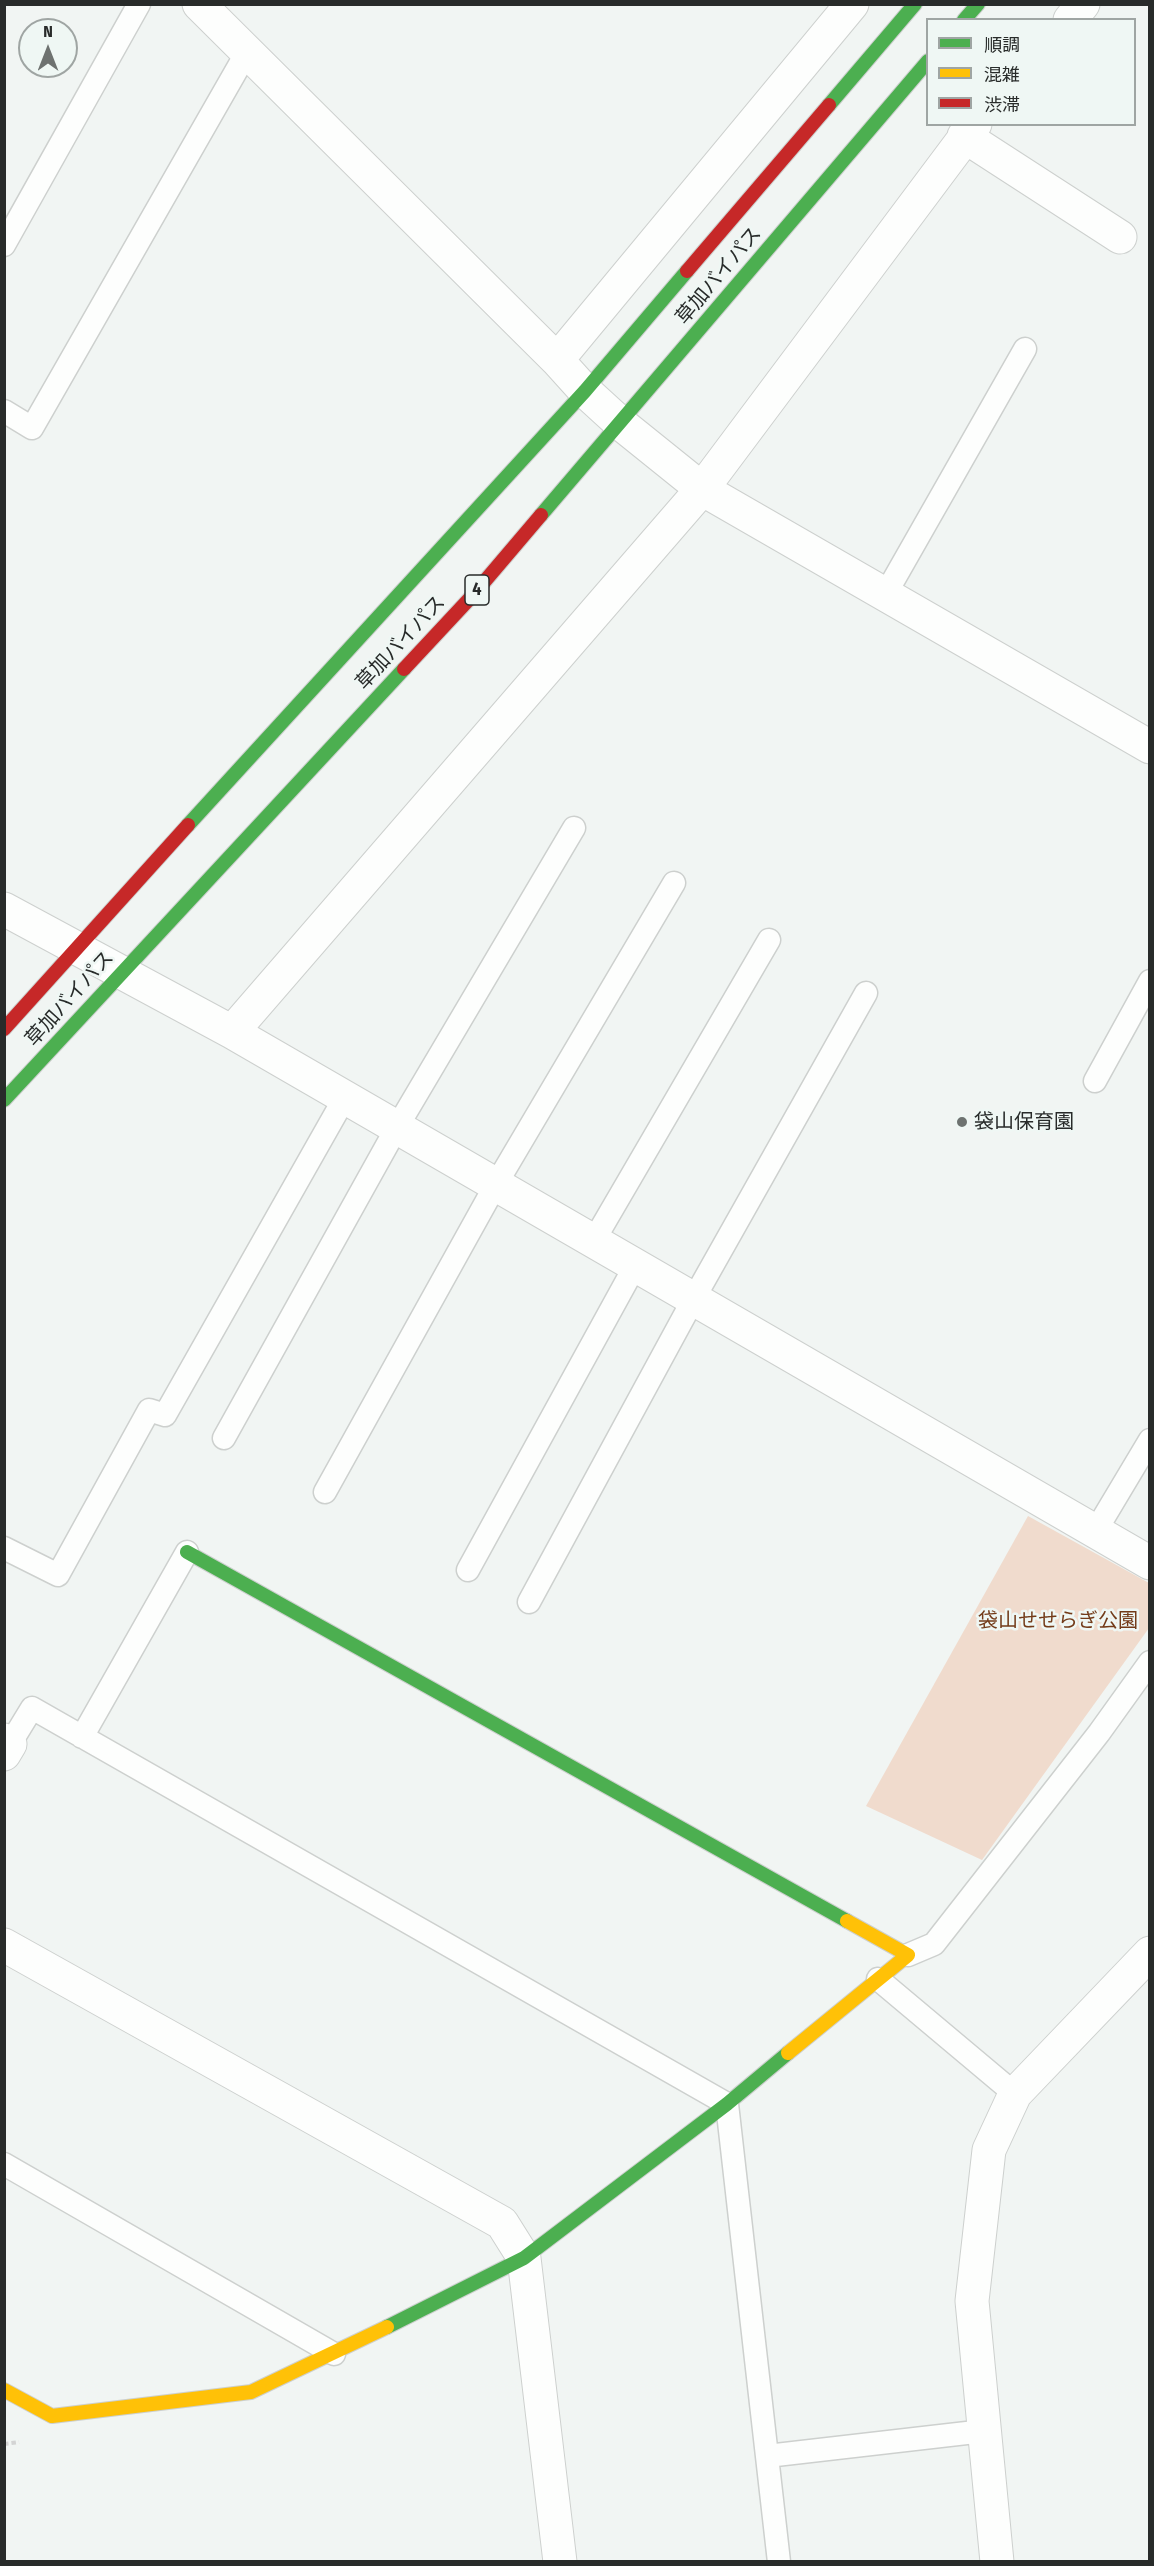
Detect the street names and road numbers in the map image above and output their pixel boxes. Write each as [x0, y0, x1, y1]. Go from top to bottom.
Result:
street label: 草加バイパス [671, 222, 767, 330]
road number: 4 [465, 575, 489, 605]
street label: 草加バイパス [351, 591, 451, 695]
street label: 草加バイパス [21, 946, 119, 1052]

